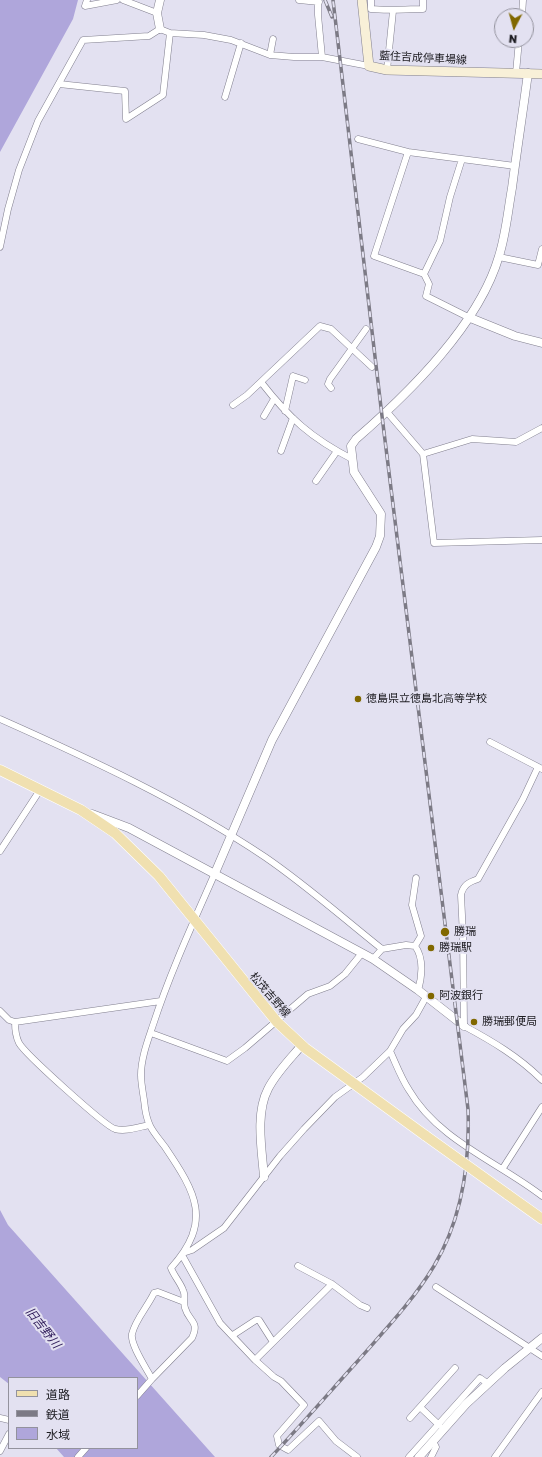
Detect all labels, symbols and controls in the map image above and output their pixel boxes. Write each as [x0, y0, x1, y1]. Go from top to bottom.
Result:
north arrow [494, 8, 534, 48]
text: N [508, 33, 518, 46]
street label: 藍住吉成停車場線 [379, 49, 467, 67]
place label: 徳島県立徳島北高等学校 [366, 692, 487, 706]
marker: 徳島県立徳島北高等学校 [353, 694, 363, 704]
place label: 勝瑞 [454, 925, 476, 939]
marker: 勝瑞 [439, 926, 451, 938]
place label: 勝瑞駅 [439, 941, 472, 955]
marker: 勝瑞駅 [426, 943, 436, 953]
street label: 松茂吉野線 [247, 970, 293, 1020]
place label: 阿波銀行 [439, 989, 483, 1003]
marker: 阿波銀行 [426, 991, 436, 1001]
place label: 勝瑞郵便局 [482, 1015, 537, 1029]
marker: 勝瑞郵便局 [469, 1017, 479, 1027]
water label: 旧吉野川 [23, 1305, 63, 1351]
legend [8, 1377, 138, 1449]
text: 道路 [46, 1387, 70, 1402]
text: 鉄道 [46, 1407, 70, 1422]
text: 水域 [46, 1427, 70, 1442]

